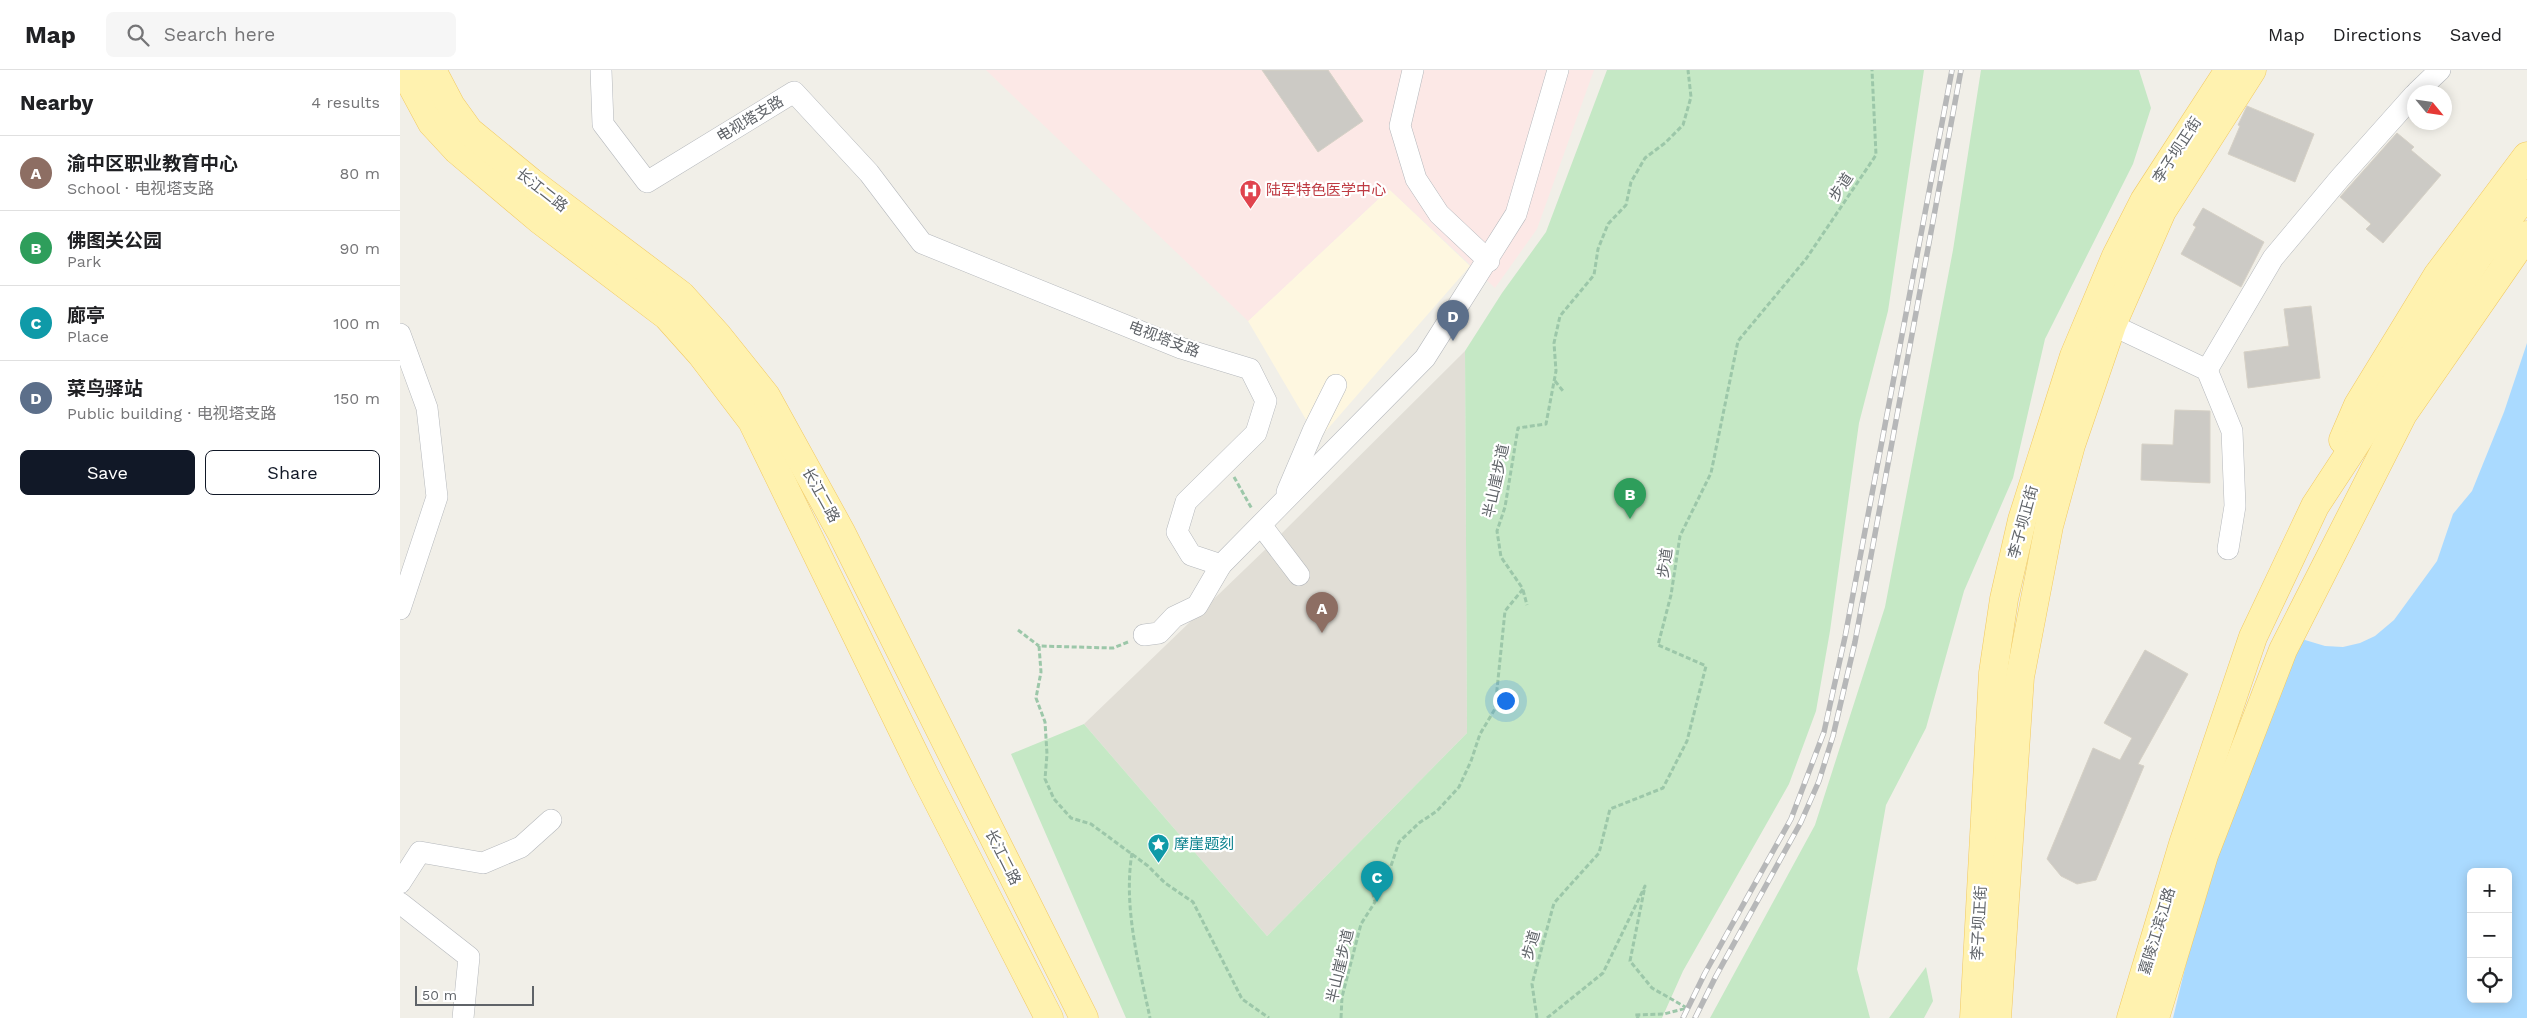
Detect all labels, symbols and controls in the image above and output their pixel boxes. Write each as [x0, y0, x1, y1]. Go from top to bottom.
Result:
search box [106, 12, 456, 57]
text: Map [25, 21, 76, 49]
icon: search [124, 21, 152, 49]
text: Search here [164, 23, 275, 46]
text: Map [2268, 24, 2305, 45]
text: Directions [2333, 24, 2422, 45]
text: Saved [2450, 24, 2502, 45]
north arrow [2407, 85, 2452, 130]
text: Nearby [20, 90, 93, 115]
street label: 电视塔支路 [713, 92, 787, 146]
text: 4 results [311, 93, 380, 112]
street label: 李子坝正街 [2149, 114, 2205, 186]
text: 渝中区职业教育中心 [67, 152, 238, 175]
text: A [31, 164, 41, 183]
text: 80 m [339, 164, 380, 183]
street label: 长江二路 [513, 164, 571, 216]
street label: 步道 [1825, 170, 1857, 204]
hospital icon: 陆军特色医学中心 [1238, 178, 1262, 209]
text: School · 电视塔支路 [67, 179, 214, 198]
place label: 陆军特色医学中心 [1266, 181, 1386, 199]
text: 佛图关公园 [67, 229, 162, 252]
text: B [31, 239, 41, 258]
text: 90 m [339, 239, 380, 258]
text: Park [67, 252, 101, 271]
pin: D [1437, 300, 1469, 341]
text: 廊亭 [67, 304, 105, 327]
text: C [31, 314, 41, 333]
text: 100 m [333, 314, 380, 333]
street label: 电视塔支路 [1126, 317, 1202, 361]
text: Place [67, 327, 109, 346]
text: 菜鸟驿站 [67, 377, 143, 400]
text: D [30, 389, 42, 408]
text: 150 m [334, 389, 380, 408]
text: Public building · 电视塔支路 [67, 404, 277, 423]
street label: 半山崖步道 [1479, 442, 1513, 520]
button: Save [20, 450, 195, 495]
button: Share [205, 450, 380, 495]
street label: 长江二路 [799, 464, 843, 526]
pin: B [1614, 478, 1646, 519]
street label: 李子坝正街 [2005, 483, 2041, 561]
street label: 步道 [1654, 547, 1676, 579]
pin: A [1306, 592, 1338, 633]
your location [1493, 688, 1519, 714]
street label: 长江二路 [981, 826, 1025, 888]
place icon: 摩崖题刻 [1146, 832, 1170, 863]
place label: 摩崖题刻 [1174, 835, 1234, 853]
pin: C [1361, 861, 1393, 902]
map controls [2467, 868, 2512, 1003]
button: + [2467, 868, 2512, 913]
street label: 李子坝正街 [1968, 885, 1990, 961]
street label: 嘉陵江滨江路 [2135, 885, 2179, 977]
button: − [2467, 913, 2512, 958]
street label: 半山崖步道 [1323, 927, 1357, 1005]
street label: 步道 [1518, 928, 1544, 962]
button: locate [2467, 958, 2512, 1003]
scale bar [415, 983, 534, 1006]
text: 50 m [422, 987, 457, 1003]

